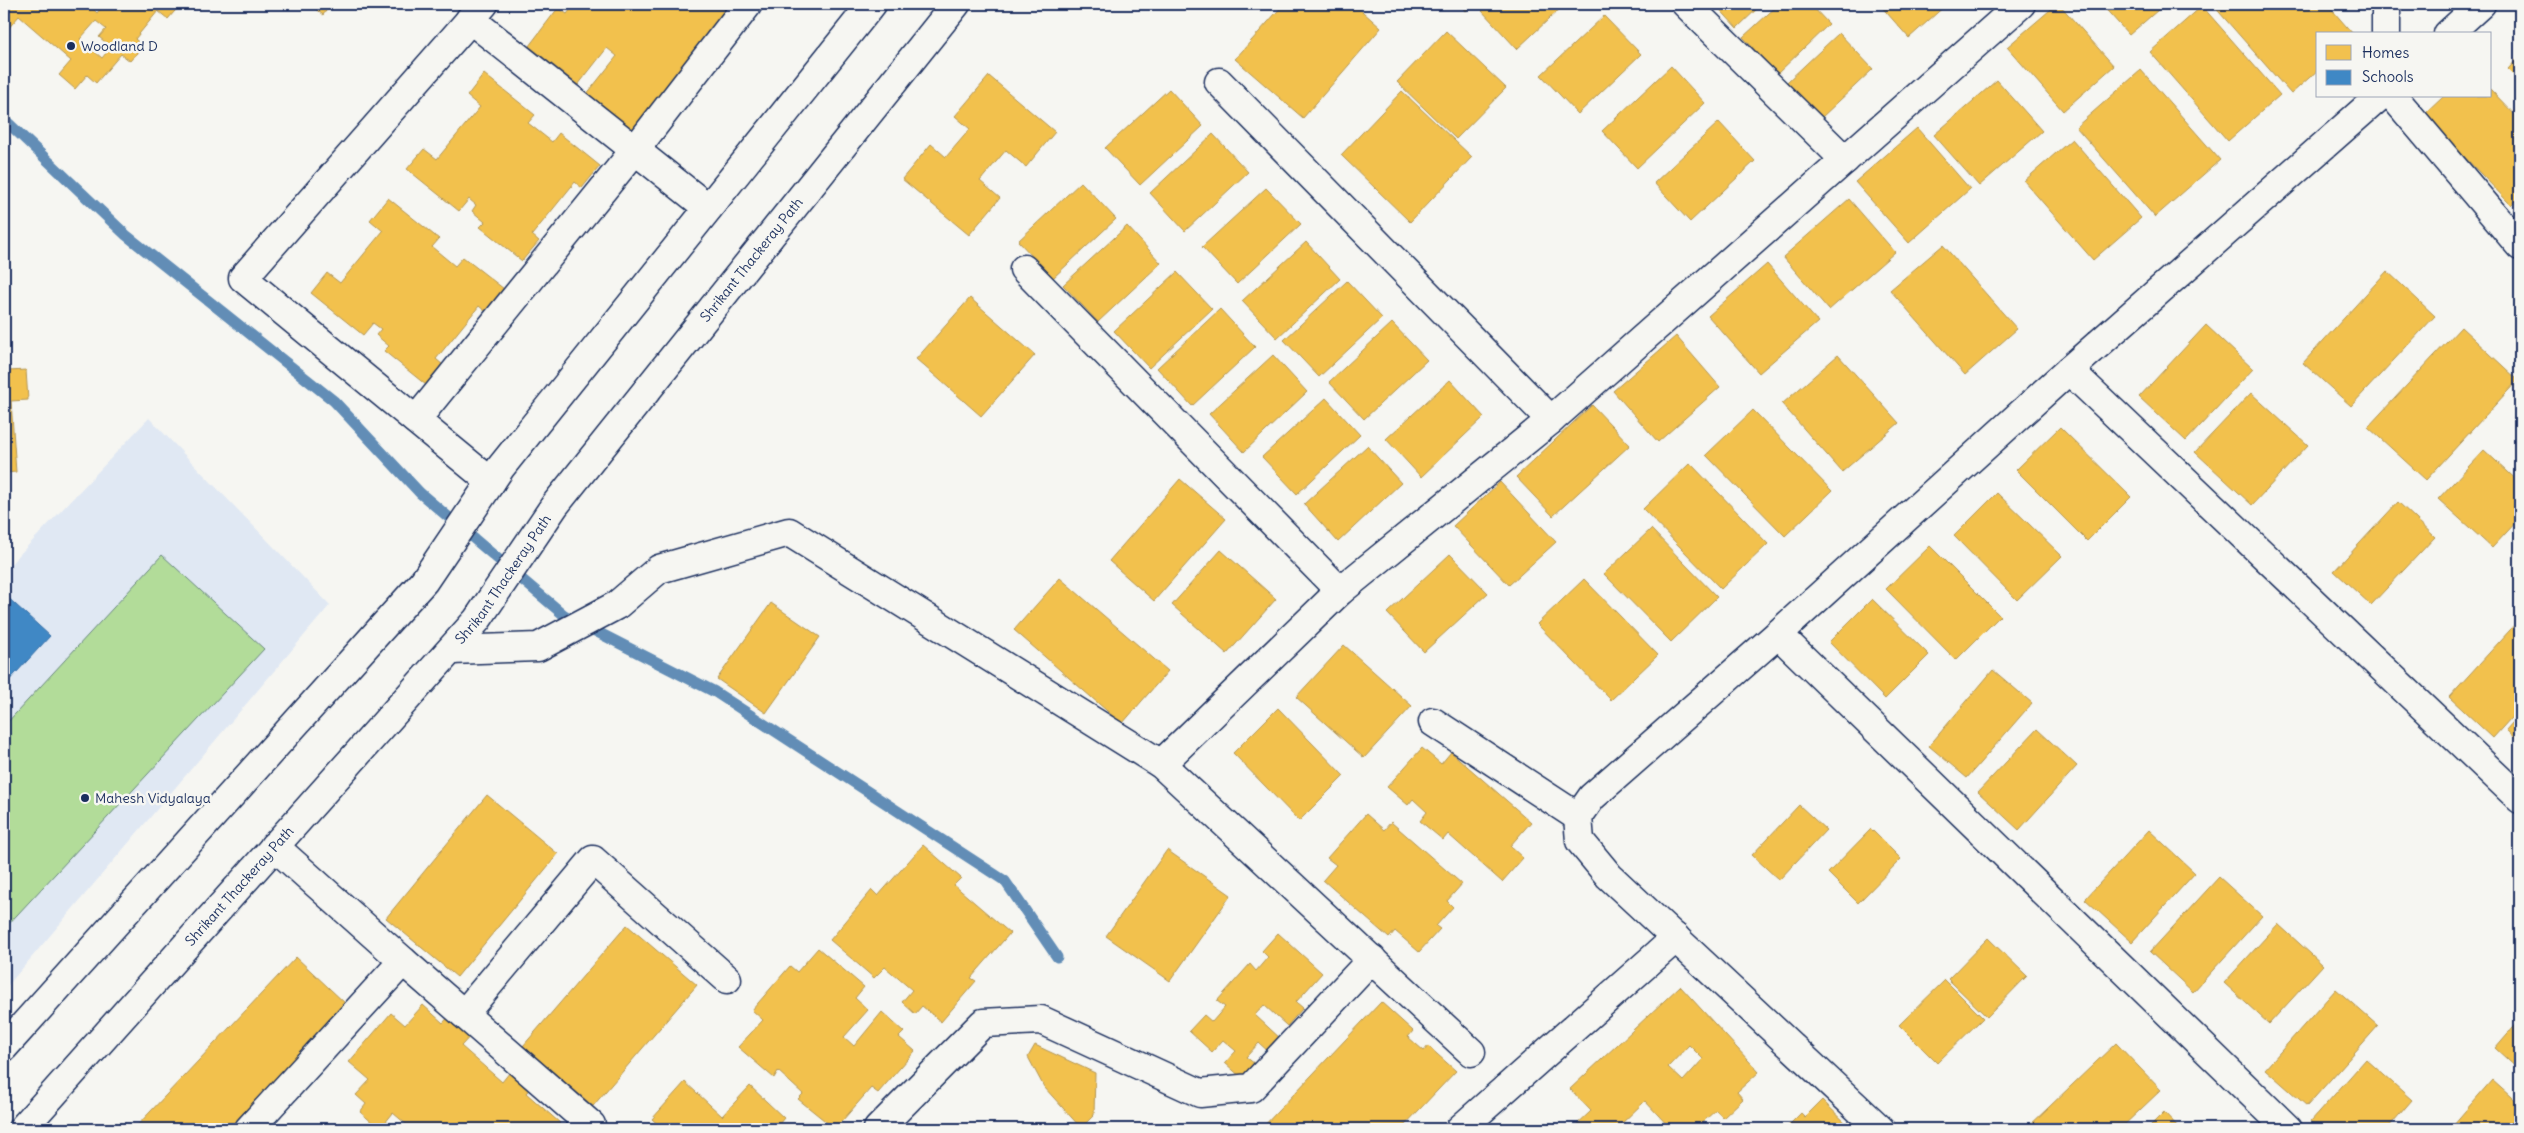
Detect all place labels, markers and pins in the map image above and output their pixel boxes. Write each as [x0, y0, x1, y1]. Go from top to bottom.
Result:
place label: Woodland D [81, 37, 158, 55]
marker: Woodland D [65, 40, 77, 52]
place label: Mahesh Vidyalaya [95, 789, 211, 807]
marker: Mahesh Vidyalaya [79, 792, 91, 804]

